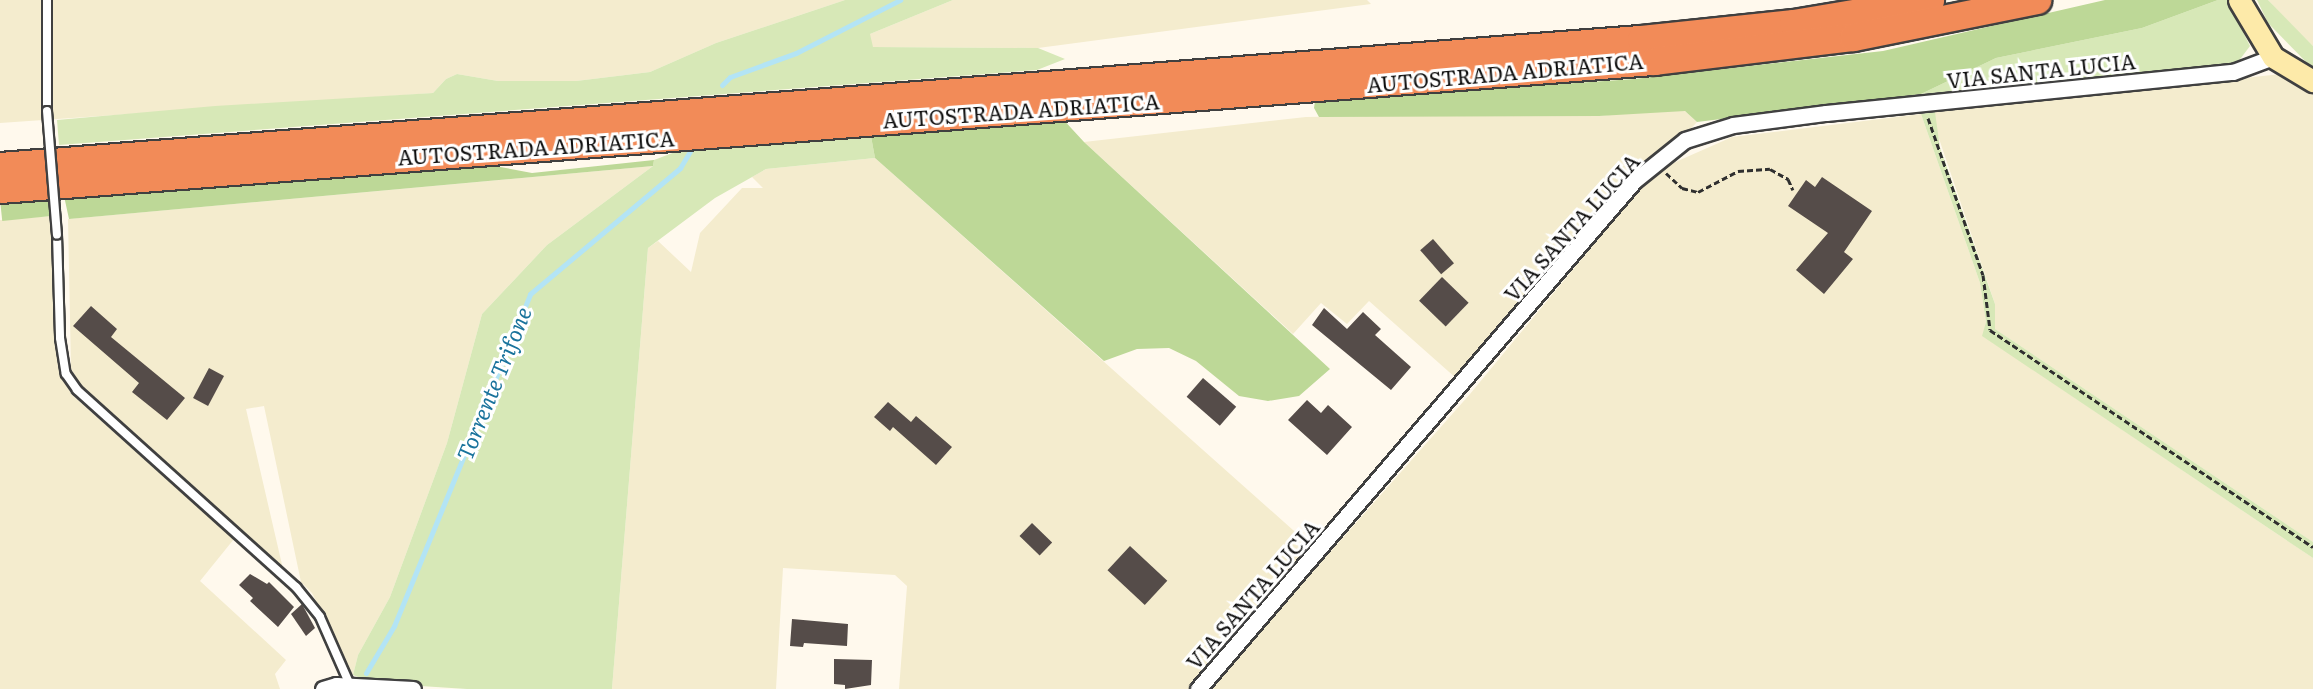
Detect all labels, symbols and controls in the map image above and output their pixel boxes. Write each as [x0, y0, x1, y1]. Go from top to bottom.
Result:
street label: AUTOSTRADA ADRIATICA [1366, 47, 1644, 97]
street label: VIA SANTA LUCIA [1945, 48, 2137, 92]
street label: AUTOSTRADA ADRIATICA [882, 88, 1160, 132]
street label: AUTOSTRADA ADRIATICA [397, 125, 675, 169]
street label: VIA SANTA LUCIA [1498, 148, 1644, 306]
water label: Torrente Trifone [450, 303, 536, 463]
street label: VIA SANTA LUCIA [1180, 514, 1324, 674]

